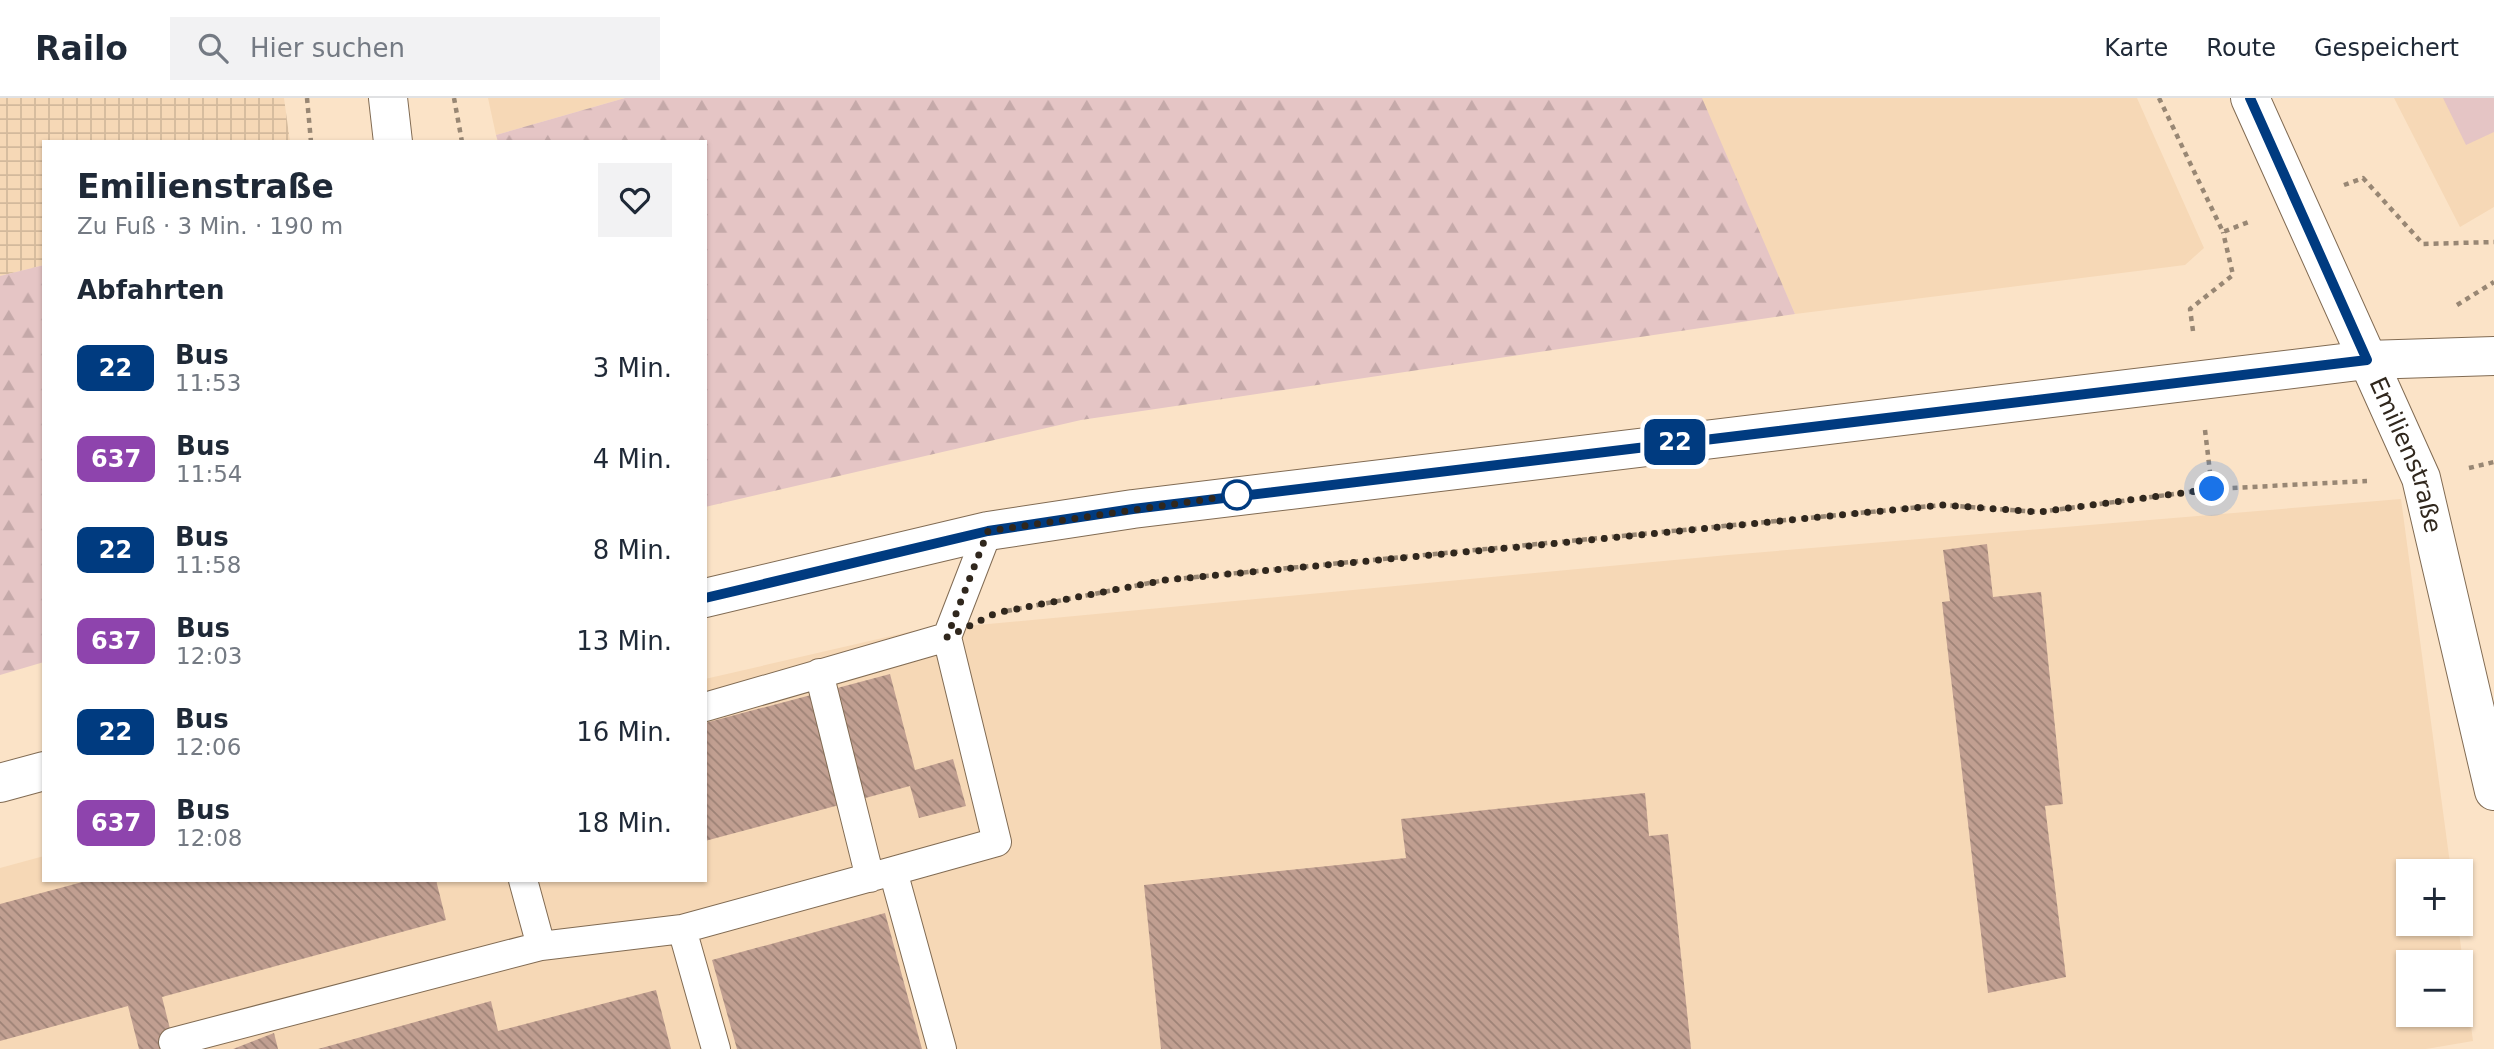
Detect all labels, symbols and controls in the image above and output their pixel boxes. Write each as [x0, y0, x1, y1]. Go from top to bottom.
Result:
search box [170, 17, 660, 80]
text: Railo [35, 29, 128, 68]
icon: search [194, 29, 232, 67]
text: Hier suchen [250, 33, 405, 63]
text: Karte [2104, 34, 2168, 62]
text: Route [2206, 34, 2276, 62]
text: Gespeichert [2314, 34, 2459, 62]
button: heart [598, 163, 672, 237]
text: Emilienstraße [77, 167, 334, 206]
text: Zu Fuß · 3 Min. · 190 m [77, 213, 343, 239]
text: Abfahrten [77, 275, 225, 305]
text: Bus [175, 340, 229, 370]
text: 3 Min. [593, 353, 672, 383]
text: 22 [99, 354, 132, 382]
text: 11:53 [175, 370, 241, 396]
street label: Emilienstraße [2363, 373, 2447, 536]
line badge: 22 [1644, 419, 1706, 465]
text: 22 [1658, 428, 1692, 456]
text: Bus [176, 431, 230, 461]
text: 4 Min. [593, 444, 672, 474]
text: 637 [91, 445, 141, 473]
text: 11:54 [176, 461, 242, 487]
your location [2194, 471, 2229, 506]
unlabelled marker [1222, 480, 1252, 510]
text: Bus [175, 522, 229, 552]
text: 8 Min. [593, 535, 672, 565]
text: 22 [99, 536, 132, 564]
text: 11:58 [175, 552, 241, 578]
text: Bus [176, 613, 230, 643]
text: 13 Min. [576, 626, 672, 656]
text: 637 [91, 627, 141, 655]
text: 12:03 [176, 643, 242, 669]
text: Bus [175, 704, 229, 734]
text: 16 Min. [576, 717, 672, 747]
text: 22 [99, 718, 132, 746]
text: 12:06 [175, 734, 241, 760]
text: Bus [176, 795, 230, 825]
text: 18 Min. [576, 808, 672, 838]
text: 637 [91, 809, 141, 837]
text: 12:08 [176, 825, 242, 851]
map controls [2396, 859, 2473, 1027]
button: + [2396, 859, 2473, 936]
button: − [2396, 950, 2473, 1027]

